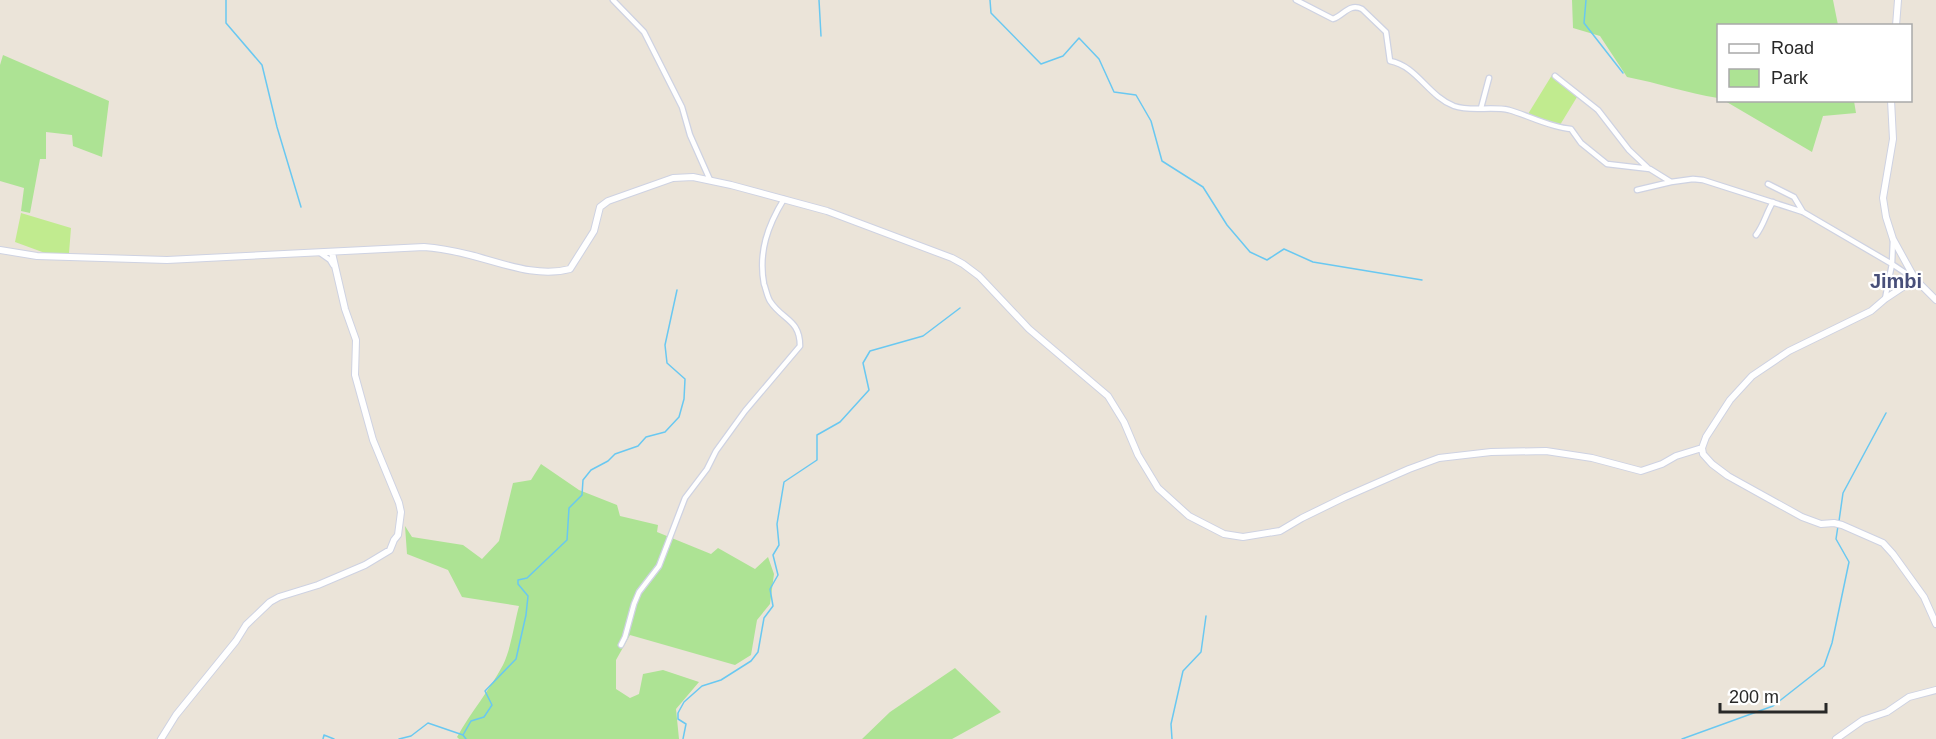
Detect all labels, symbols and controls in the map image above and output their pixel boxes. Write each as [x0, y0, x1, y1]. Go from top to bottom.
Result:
legend [1717, 24, 1912, 102]
text: Road [1771, 38, 1814, 58]
text: Park [1771, 68, 1809, 88]
district label: Jimbi [1870, 270, 1922, 292]
scale bar [1720, 676, 1826, 714]
text: 200 m [1729, 687, 1779, 707]

